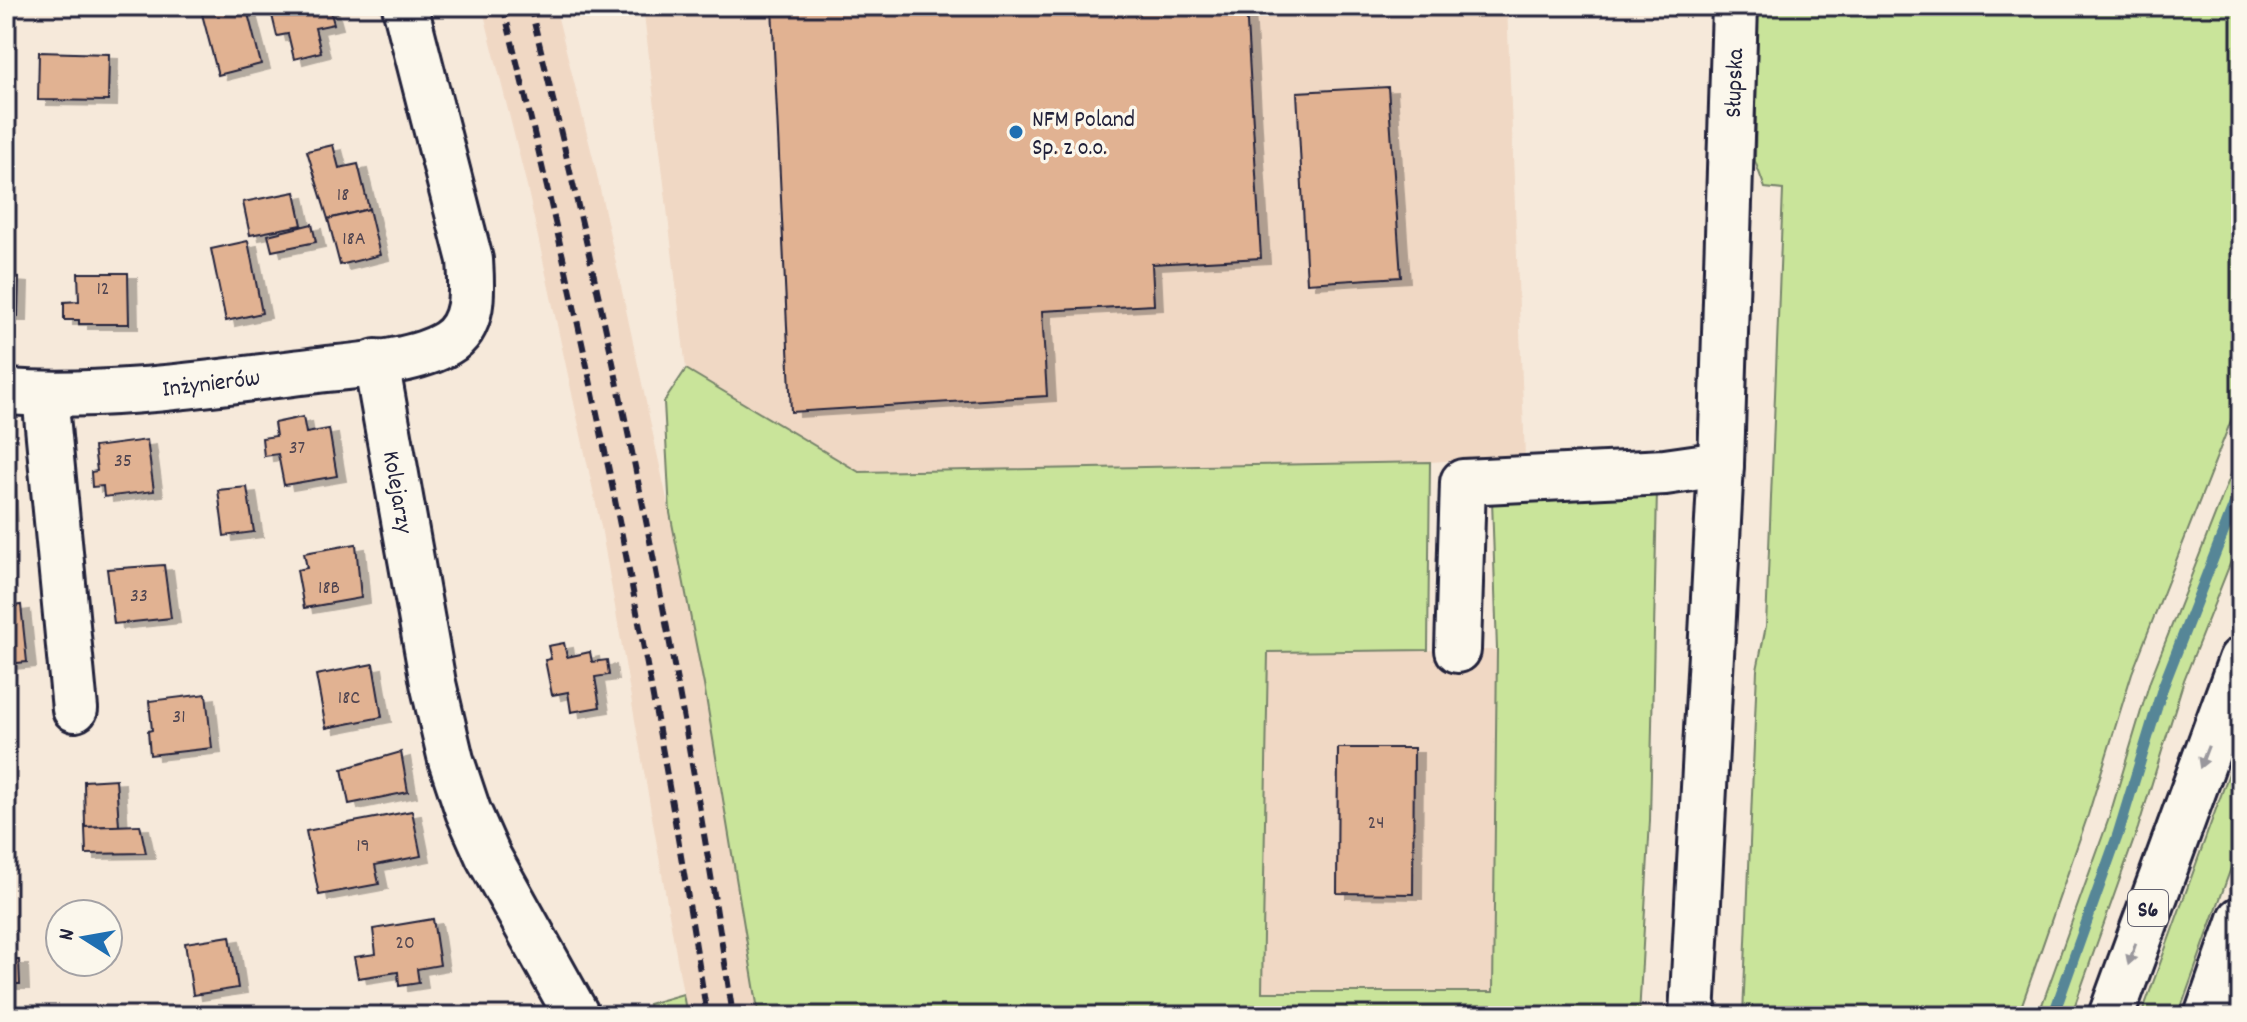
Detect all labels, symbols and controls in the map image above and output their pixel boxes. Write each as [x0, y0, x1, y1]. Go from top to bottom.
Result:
street label: Słupska [1718, 47, 1754, 118]
place label: NFM Poland Sp. z o.o. [1032, 104, 1135, 166]
marker: NFM Poland Sp. z o.o. [1007, 123, 1025, 141]
house number: 18 [337, 182, 349, 210]
house number: 18A [342, 226, 366, 254]
house number: 12 [96, 276, 110, 304]
street label: Inżynierów [160, 362, 262, 408]
house number: 37 [289, 435, 305, 463]
house number: 35 [114, 448, 132, 476]
street label: Kolejarzy [372, 449, 420, 538]
house number: 18B [318, 575, 340, 603]
house number: 33 [130, 583, 148, 611]
house number: 18C [338, 685, 360, 713]
house number: 31 [172, 704, 186, 732]
one-way arrow [2197, 745, 2210, 769]
house number: 24 [1367, 810, 1385, 838]
house number: 19 [356, 833, 370, 861]
road number: S6 [2128, 890, 2168, 926]
north arrow [44, 898, 124, 978]
text: N [52, 926, 84, 943]
house number: 20 [395, 930, 415, 958]
one-way arrow [2126, 942, 2138, 966]

